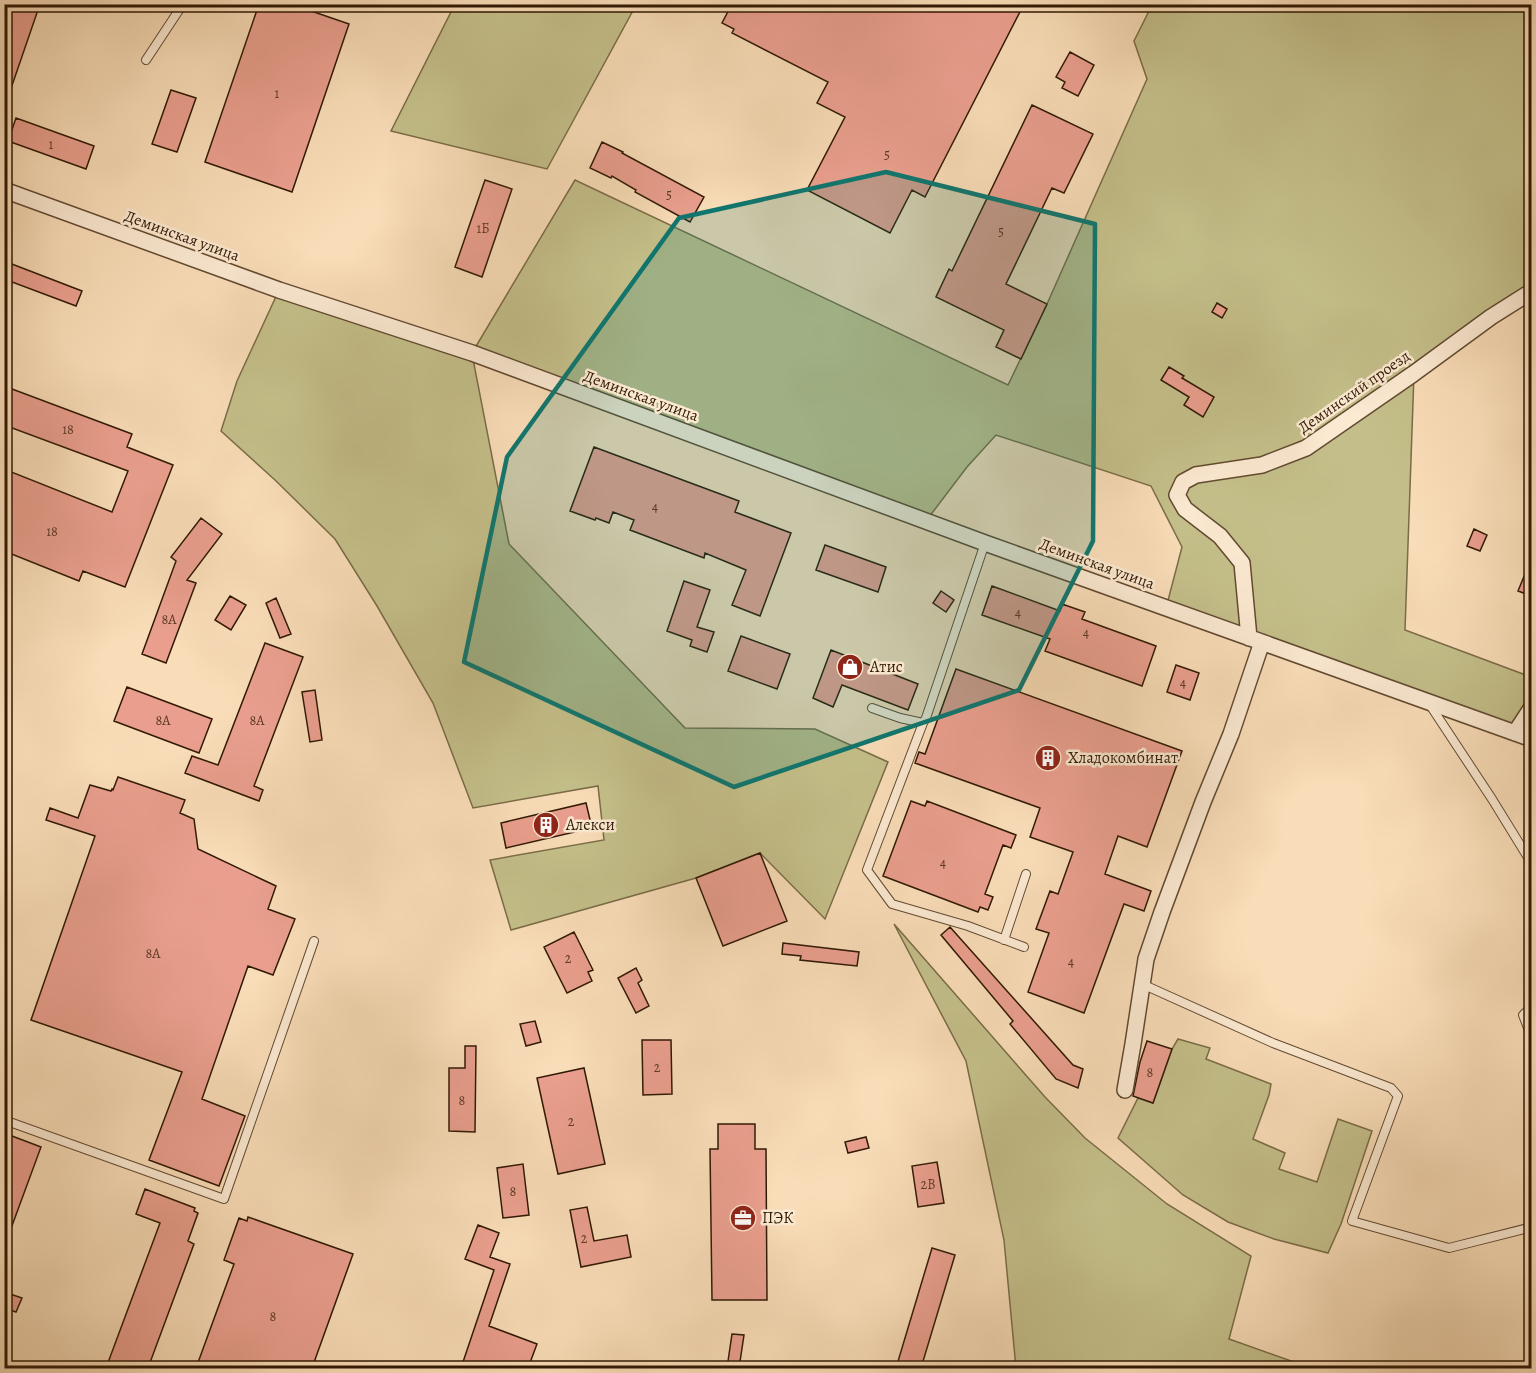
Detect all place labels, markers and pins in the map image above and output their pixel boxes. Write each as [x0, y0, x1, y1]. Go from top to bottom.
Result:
shop icon: Атис [835, 652, 865, 682]
place label: Атис [869, 656, 903, 678]
building icon: Хладокомбинат [1033, 743, 1063, 773]
place label: Хладокомбинат [1068, 747, 1178, 769]
building icon: Алекси [531, 810, 561, 840]
place label: Алекси [565, 814, 615, 836]
office icon: ПЭК [728, 1203, 758, 1233]
place label: ПЭК [762, 1207, 794, 1229]

